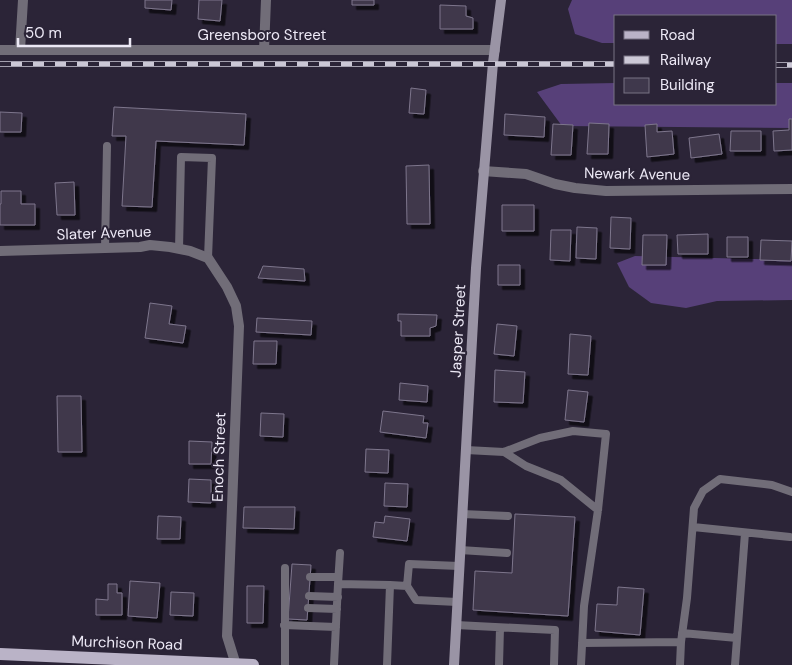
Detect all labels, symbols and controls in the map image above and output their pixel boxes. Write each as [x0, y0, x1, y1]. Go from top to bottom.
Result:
scale bar [18, 15, 130, 47]
legend [614, 15, 777, 105]
text: 50 m [25, 23, 62, 43]
street label: Greensboro Street [198, 25, 326, 45]
text: Road [660, 25, 695, 45]
text: Railway [660, 50, 712, 70]
text: Building [660, 75, 715, 95]
street label: Newark Avenue [584, 163, 690, 185]
street label: Slater Avenue [56, 221, 152, 245]
street label: Jasper Street [446, 284, 470, 378]
street label: Enoch Street [207, 412, 231, 502]
street label: Murchison Road [71, 631, 183, 655]

